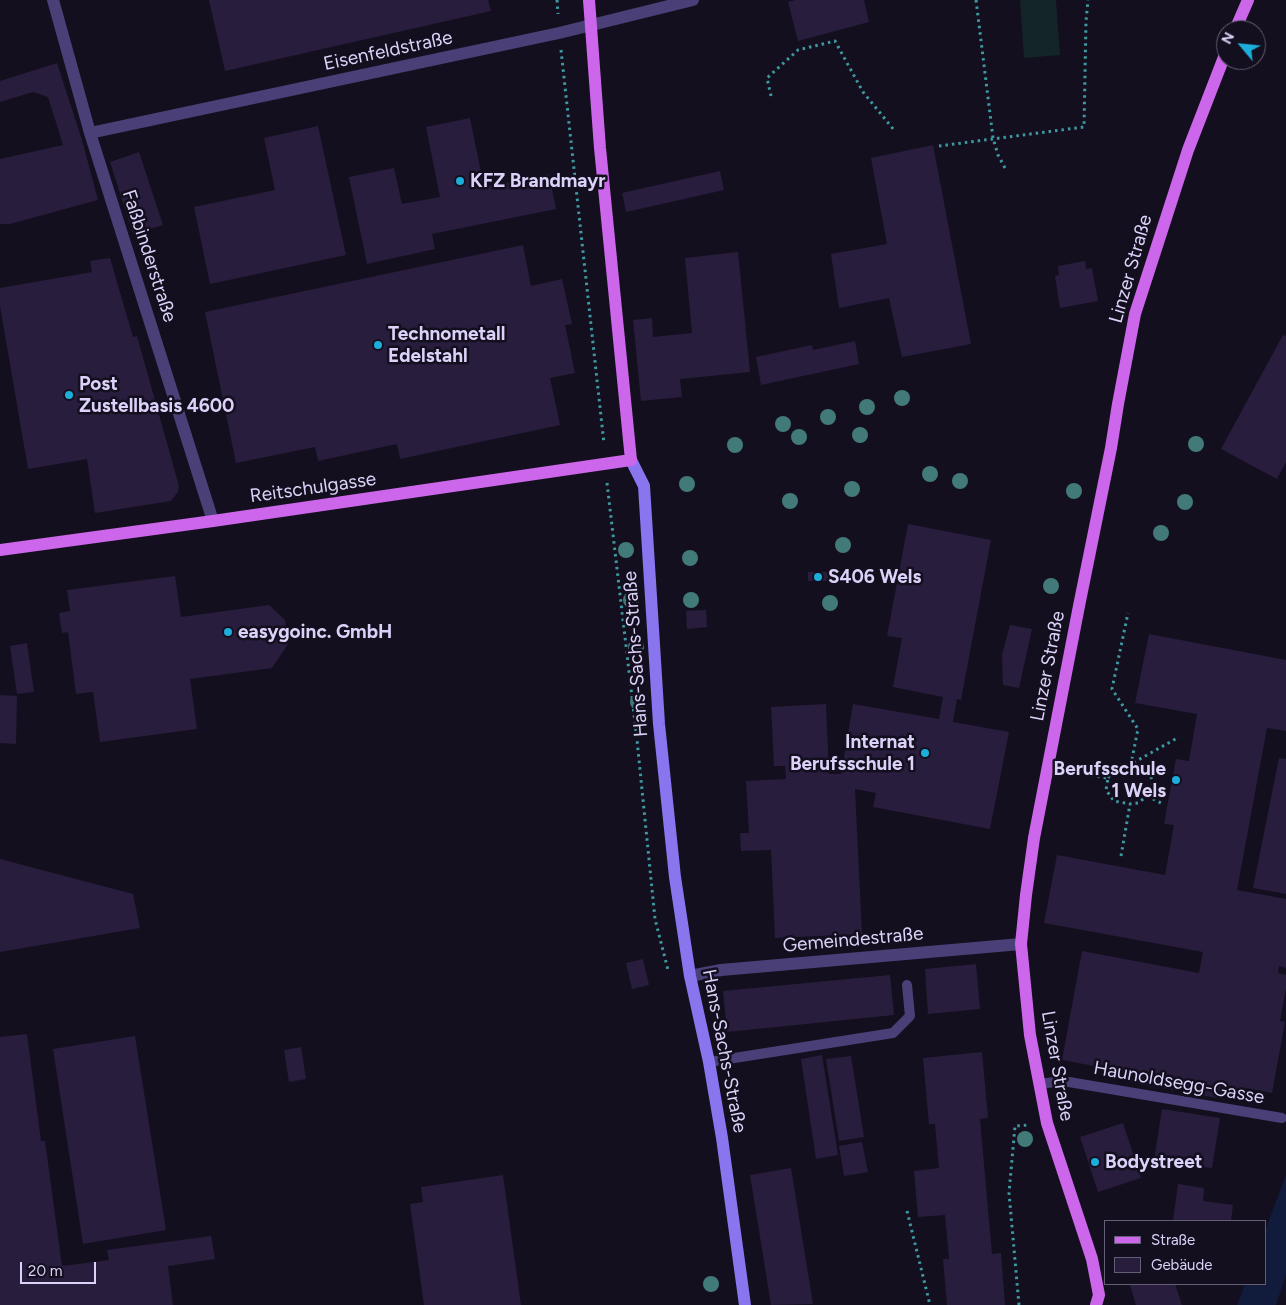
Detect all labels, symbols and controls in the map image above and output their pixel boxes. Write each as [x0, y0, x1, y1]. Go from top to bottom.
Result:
north arrow [1216, 20, 1266, 70]
street label: Eisenfeldstraße [321, 26, 455, 76]
text: N [1218, 29, 1238, 47]
place label: KFZ Brandmayr [470, 170, 605, 192]
marker: KFZ Brandmayr [454, 175, 466, 187]
street label: Faßbinderstraße [117, 187, 181, 325]
street label: Linzer Straße [1105, 212, 1157, 326]
place label: Technometall Edelstahl [388, 323, 505, 367]
marker: Technometall Edelstahl [372, 339, 384, 351]
place label: Post Zustellbasis 4600 [79, 373, 234, 417]
marker: Post Zustellbasis 4600 [63, 389, 75, 401]
street label: Reitschulgasse [248, 468, 378, 508]
place label: S406 Wels [828, 566, 921, 588]
street label: Hans-Sachs-Straße [619, 570, 653, 738]
marker: S406 Wels [812, 571, 824, 583]
street label: Linzer Straße [1026, 609, 1070, 723]
place label: easygoinc. GmbH [238, 621, 392, 643]
marker: easygoinc. GmbH [222, 626, 234, 638]
place label: Internat Berufsschule 1 [790, 731, 915, 775]
marker: Internat Berufsschule 1 [919, 747, 931, 759]
place label: Berufsschule 1 Wels [1054, 758, 1166, 802]
marker: Berufsschule 1 Wels [1170, 774, 1182, 786]
street label: Gemeindestraße [782, 922, 924, 958]
street label: Hans-Sachs-Straße [697, 967, 751, 1135]
street label: Linzer Straße [1036, 1009, 1078, 1123]
street label: Haunoldsegg-Gasse [1092, 1057, 1266, 1109]
place label: Bodystreet [1105, 1151, 1202, 1173]
marker: Bodystreet [1089, 1156, 1101, 1168]
legend [1104, 1220, 1266, 1285]
text: Straße [1151, 1231, 1195, 1249]
scale bar [22, 1252, 99, 1284]
text: Gebäude [1151, 1256, 1212, 1274]
text: 20 m [28, 1262, 62, 1280]

